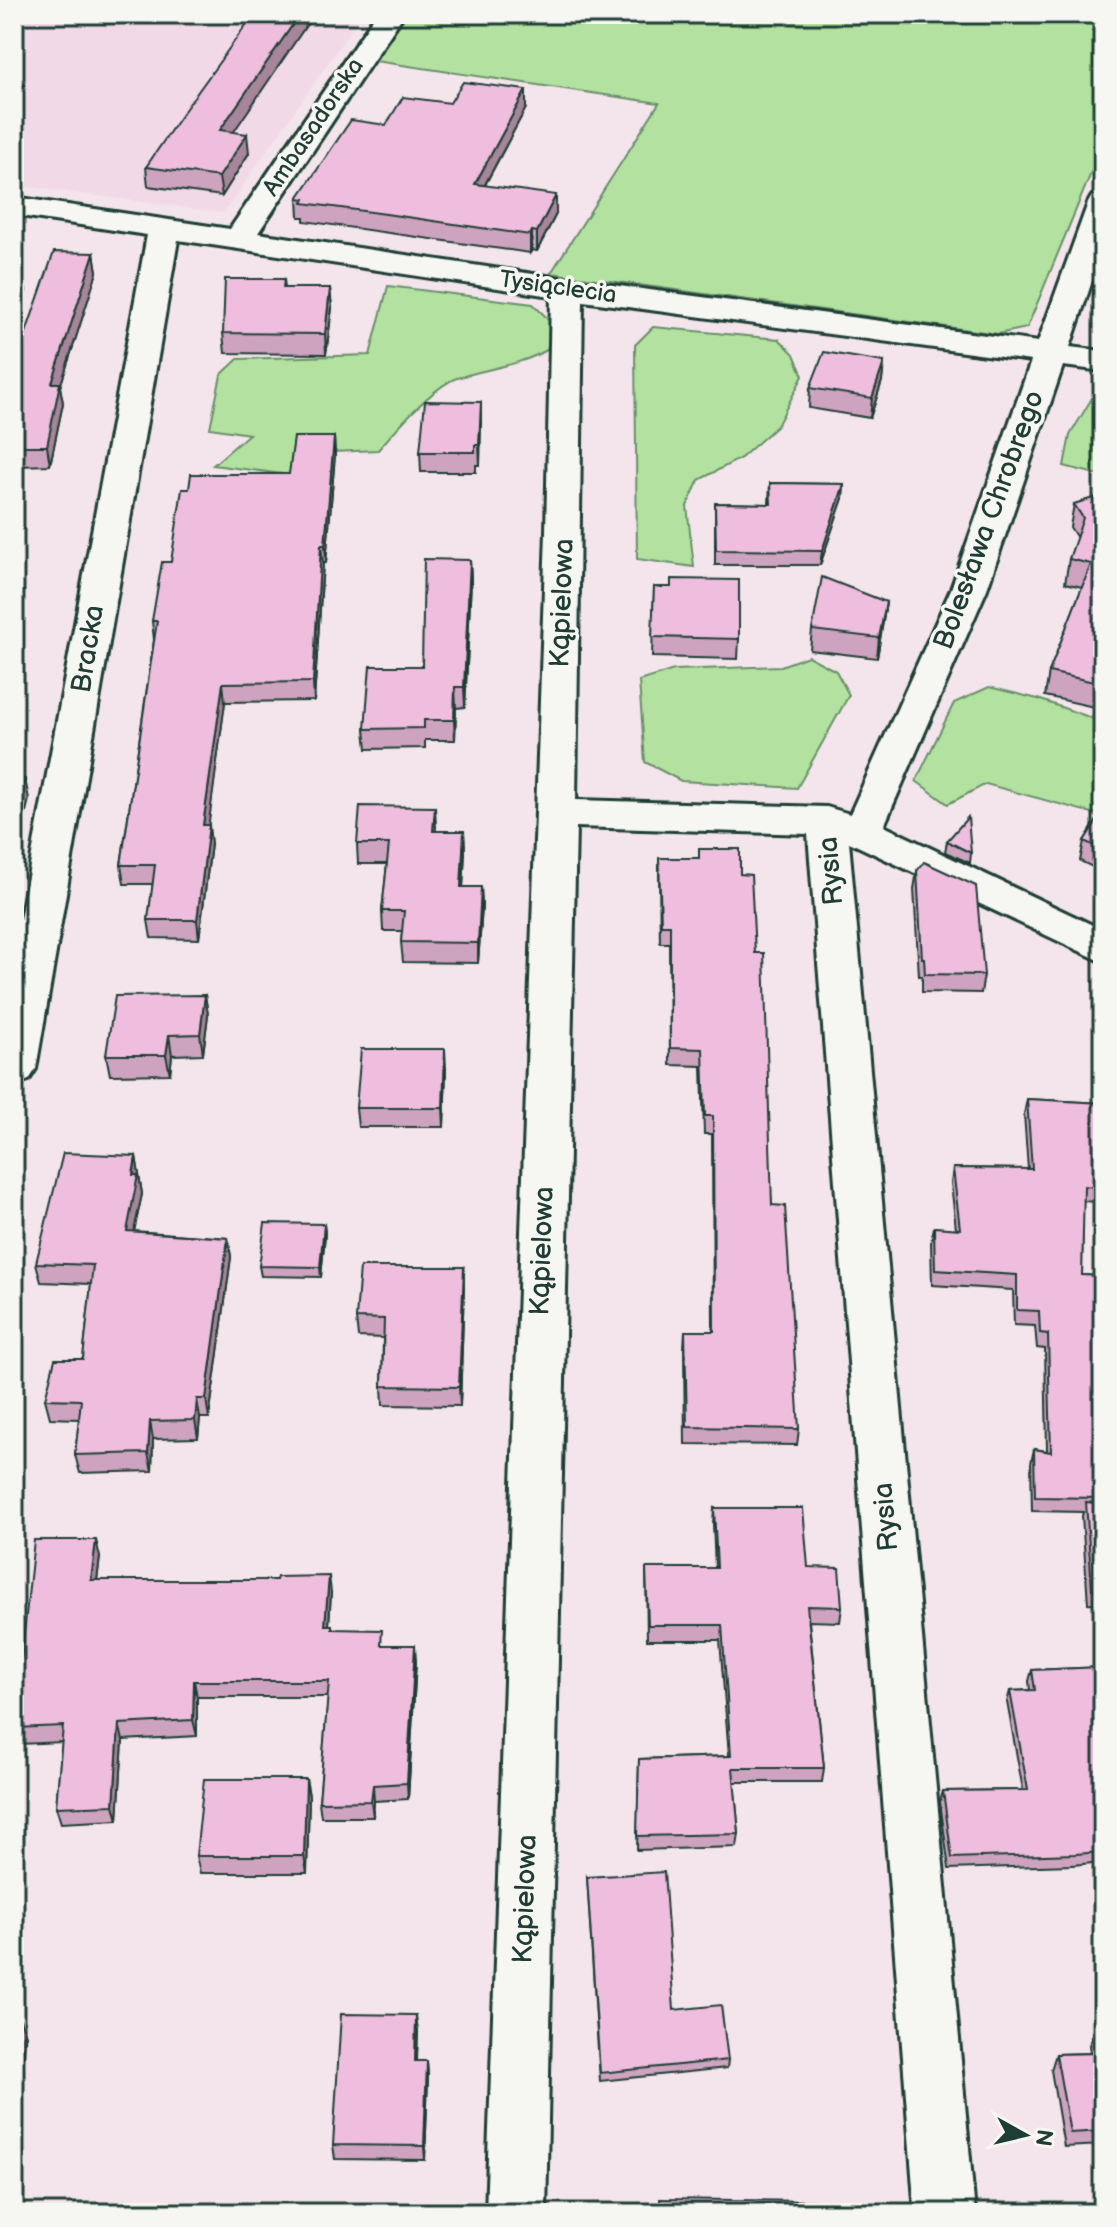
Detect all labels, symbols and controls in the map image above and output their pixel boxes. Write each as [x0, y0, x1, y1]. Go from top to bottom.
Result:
street label: Ambasadorska [256, 53, 370, 201]
street label: Tysiąclecia [497, 264, 619, 310]
street label: Bolesława Chrobrego [927, 386, 1051, 654]
street label: Kąpielowa [543, 538, 581, 668]
street label: Bracka [65, 603, 111, 695]
street label: Rysia [812, 835, 850, 907]
street label: Kąpielowa [523, 1186, 561, 1316]
street label: Rysia [867, 1481, 905, 1553]
street label: Kąpielowa [506, 1834, 544, 1964]
north arrow [985, 2095, 1065, 2175]
text: N [1029, 2128, 1058, 2148]

